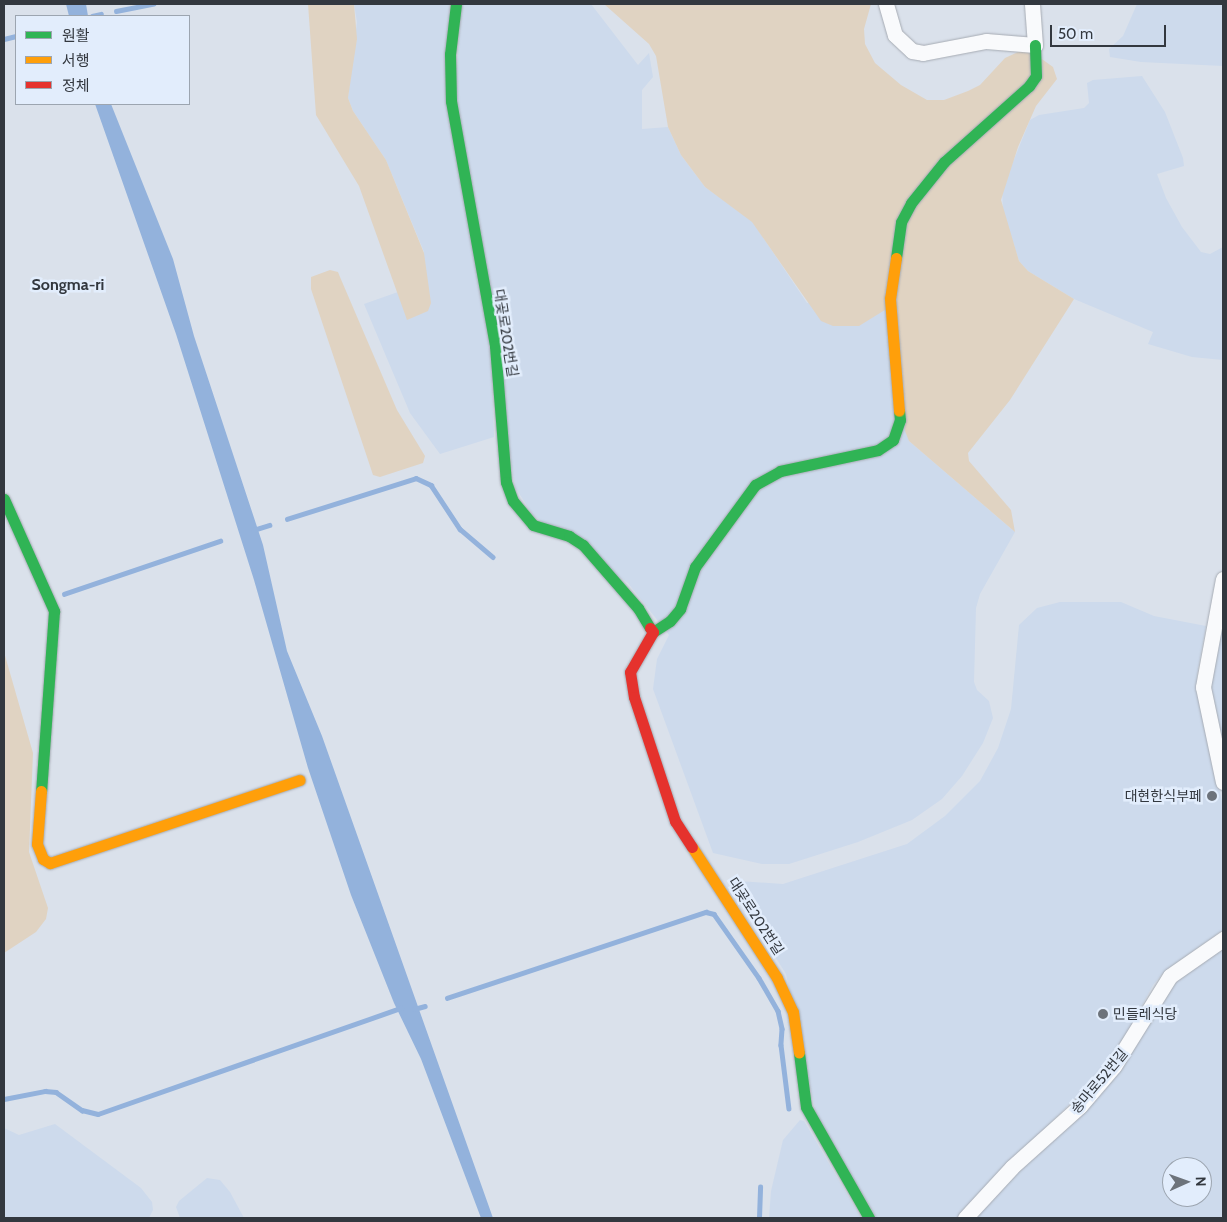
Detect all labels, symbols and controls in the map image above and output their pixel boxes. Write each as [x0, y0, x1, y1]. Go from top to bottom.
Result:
legend [15, 15, 190, 105]
scale bar [1052, 15, 1168, 47]
text: 50 m [1058, 25, 1093, 43]
text: 원활 [62, 27, 90, 45]
text: 서행 [62, 52, 90, 70]
text: 정체 [62, 77, 90, 95]
district label: Songma-ri [32, 275, 104, 295]
street label: 대곶로202번길 [491, 288, 521, 378]
place label: 대현한식부페 [1125, 788, 1202, 804]
marker: 대현한식부페 [1206, 790, 1218, 802]
street label: 대곶로202번길 [725, 874, 787, 958]
place label: 민들레식당 [1113, 1006, 1177, 1022]
marker: 민들레식당 [1097, 1008, 1109, 1020]
street label: 송마로52번길 [1067, 1045, 1131, 1117]
north arrow [1162, 1157, 1212, 1207]
text: N [1192, 1176, 1210, 1187]

